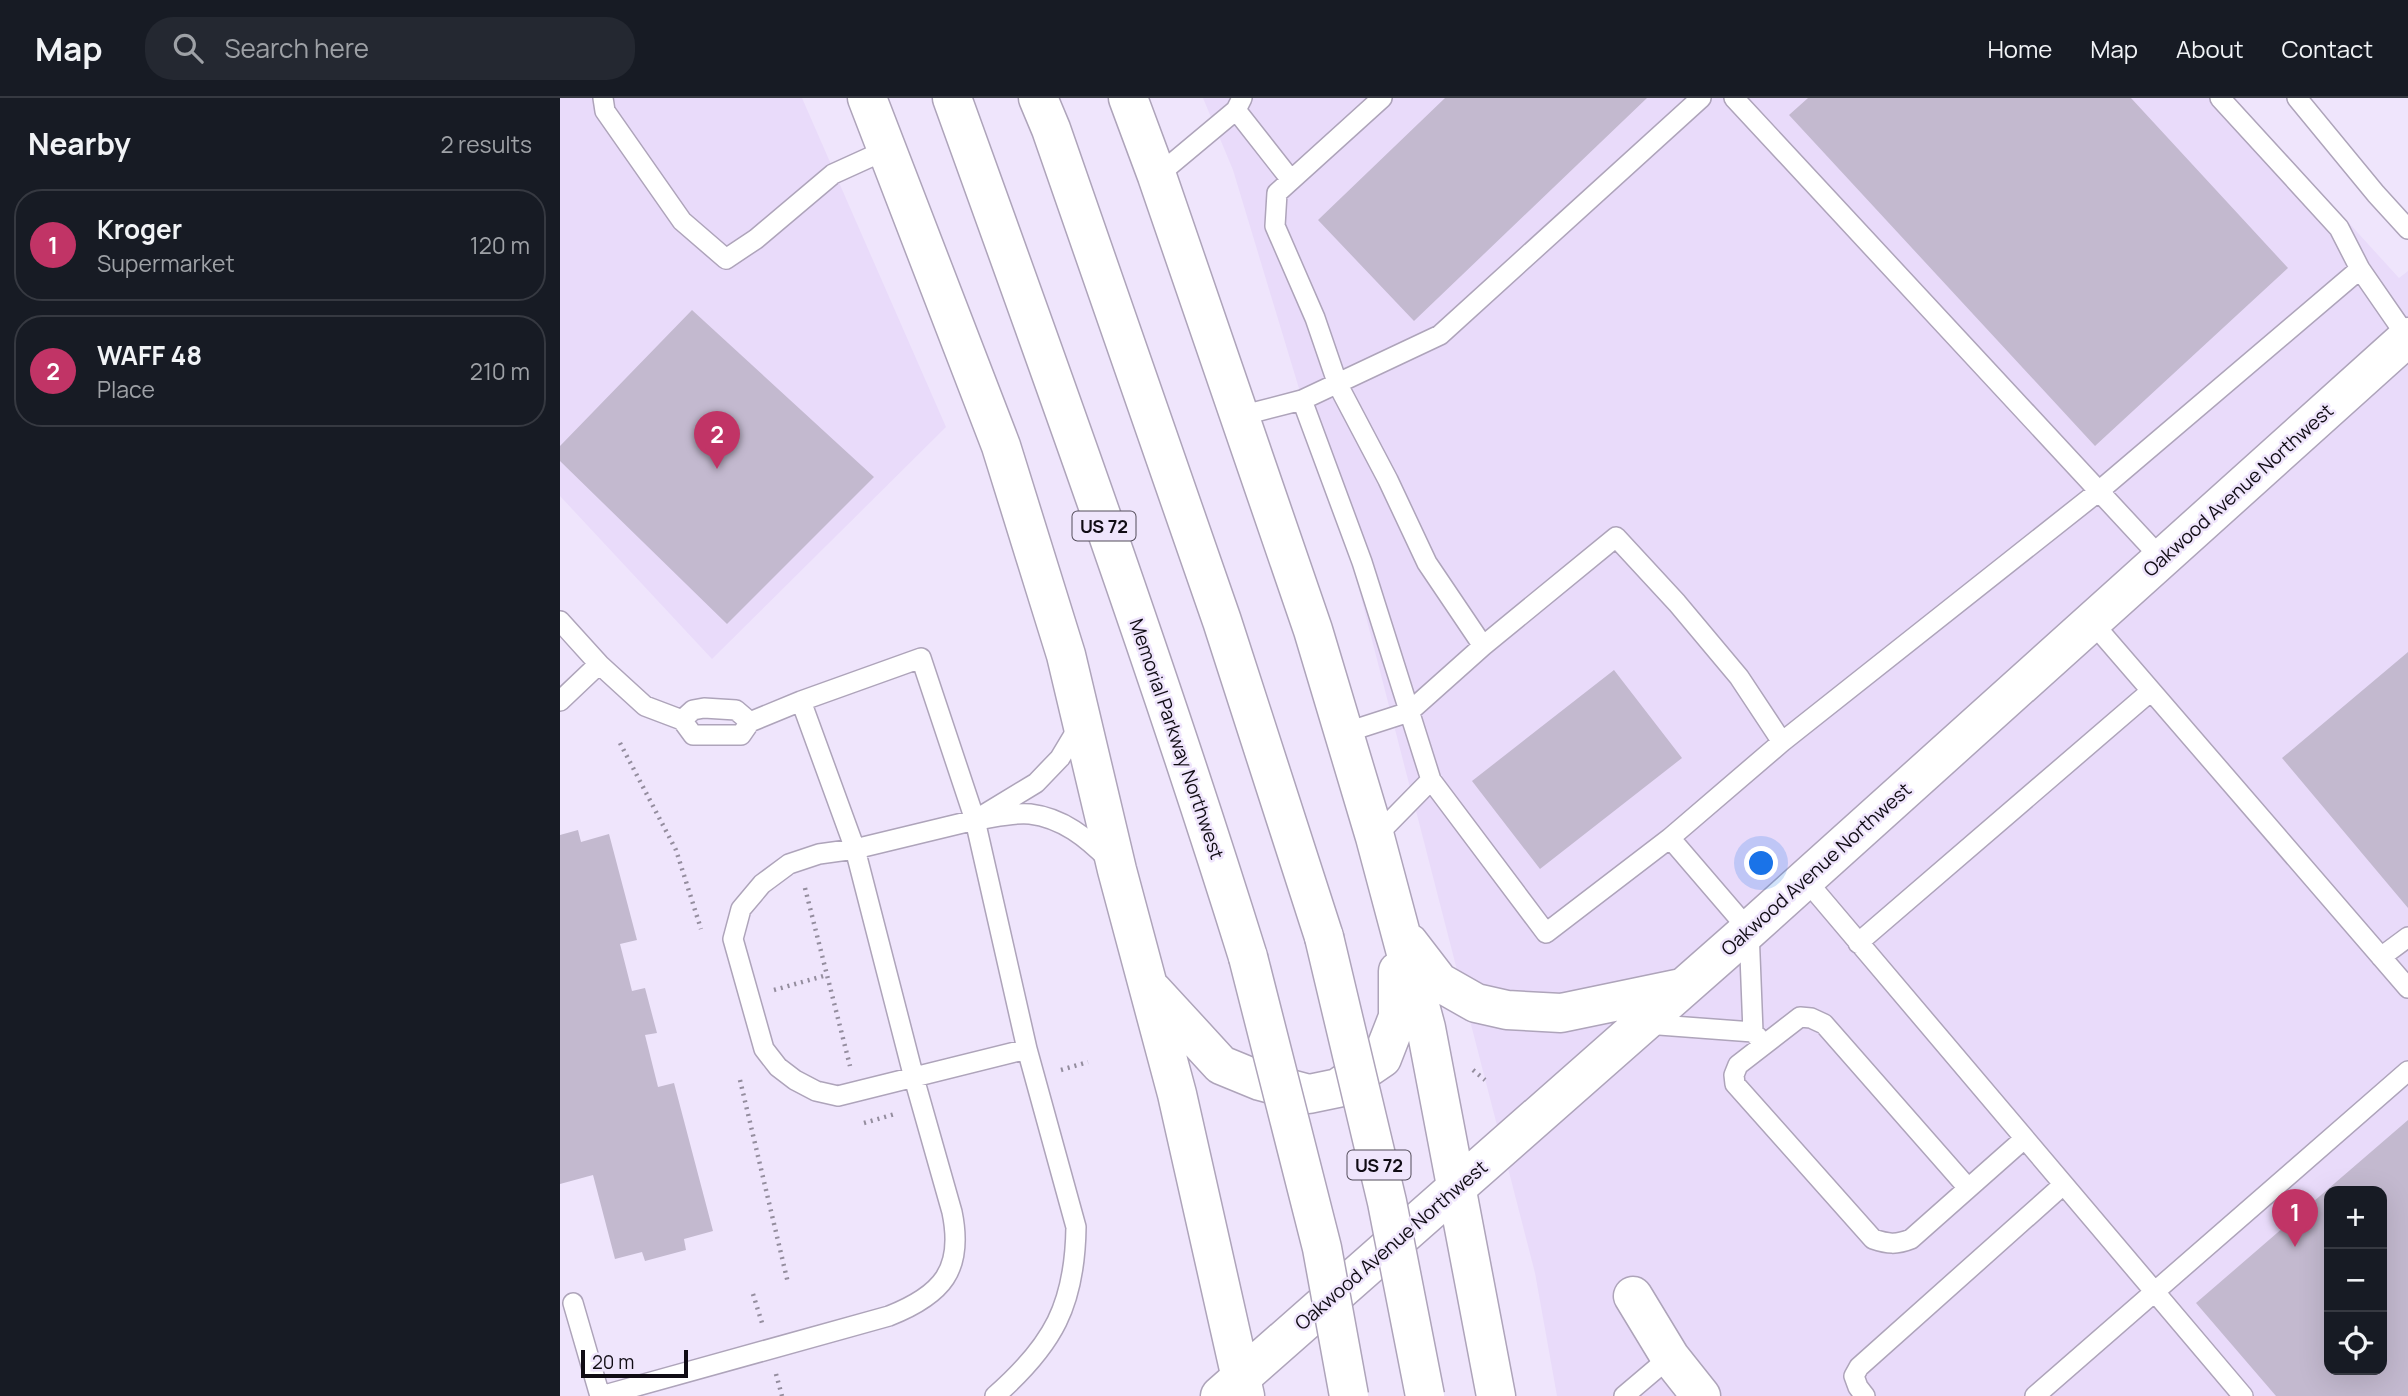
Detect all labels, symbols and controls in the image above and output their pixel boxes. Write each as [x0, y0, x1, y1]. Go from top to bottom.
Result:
search box [145, 17, 635, 80]
text: Map [35, 26, 103, 71]
icon: search [169, 29, 207, 67]
text: Search here [225, 30, 369, 66]
text: Home [1987, 32, 2052, 65]
text: Map [2090, 32, 2138, 65]
text: About [2176, 32, 2244, 65]
text: Contact [2282, 32, 2373, 65]
text: Nearby [28, 123, 131, 164]
text: 2 results [440, 128, 532, 160]
text: Kroger [97, 211, 182, 247]
text: 1 [48, 229, 58, 261]
text: 120 m [470, 229, 530, 261]
text: Supermarket [97, 247, 235, 279]
text: WAFF 48 [97, 337, 202, 373]
text: 2 [46, 355, 60, 387]
text: 210 m [470, 355, 530, 387]
text: Place [97, 373, 155, 405]
street label: Oakwood Avenue Northwest [2137, 398, 2339, 582]
pin: 2 [694, 411, 740, 469]
road number: US 72 [1072, 512, 1136, 540]
street label: Memorial Parkway Northwest [1124, 615, 1230, 863]
street label: Oakwood Avenue Northwest [1715, 777, 1917, 961]
your location [1744, 846, 1778, 880]
road number: US 72 [1348, 1150, 1410, 1180]
street label: Oakwood Avenue Northwest [1289, 1154, 1493, 1336]
map controls [2324, 1186, 2387, 1375]
button: + [2324, 1186, 2387, 1249]
pin: 1 [2272, 1189, 2318, 1247]
button: − [2324, 1249, 2387, 1312]
button: locate [2324, 1312, 2387, 1375]
scale bar [581, 1347, 688, 1379]
text: 20 m [592, 1349, 634, 1375]

